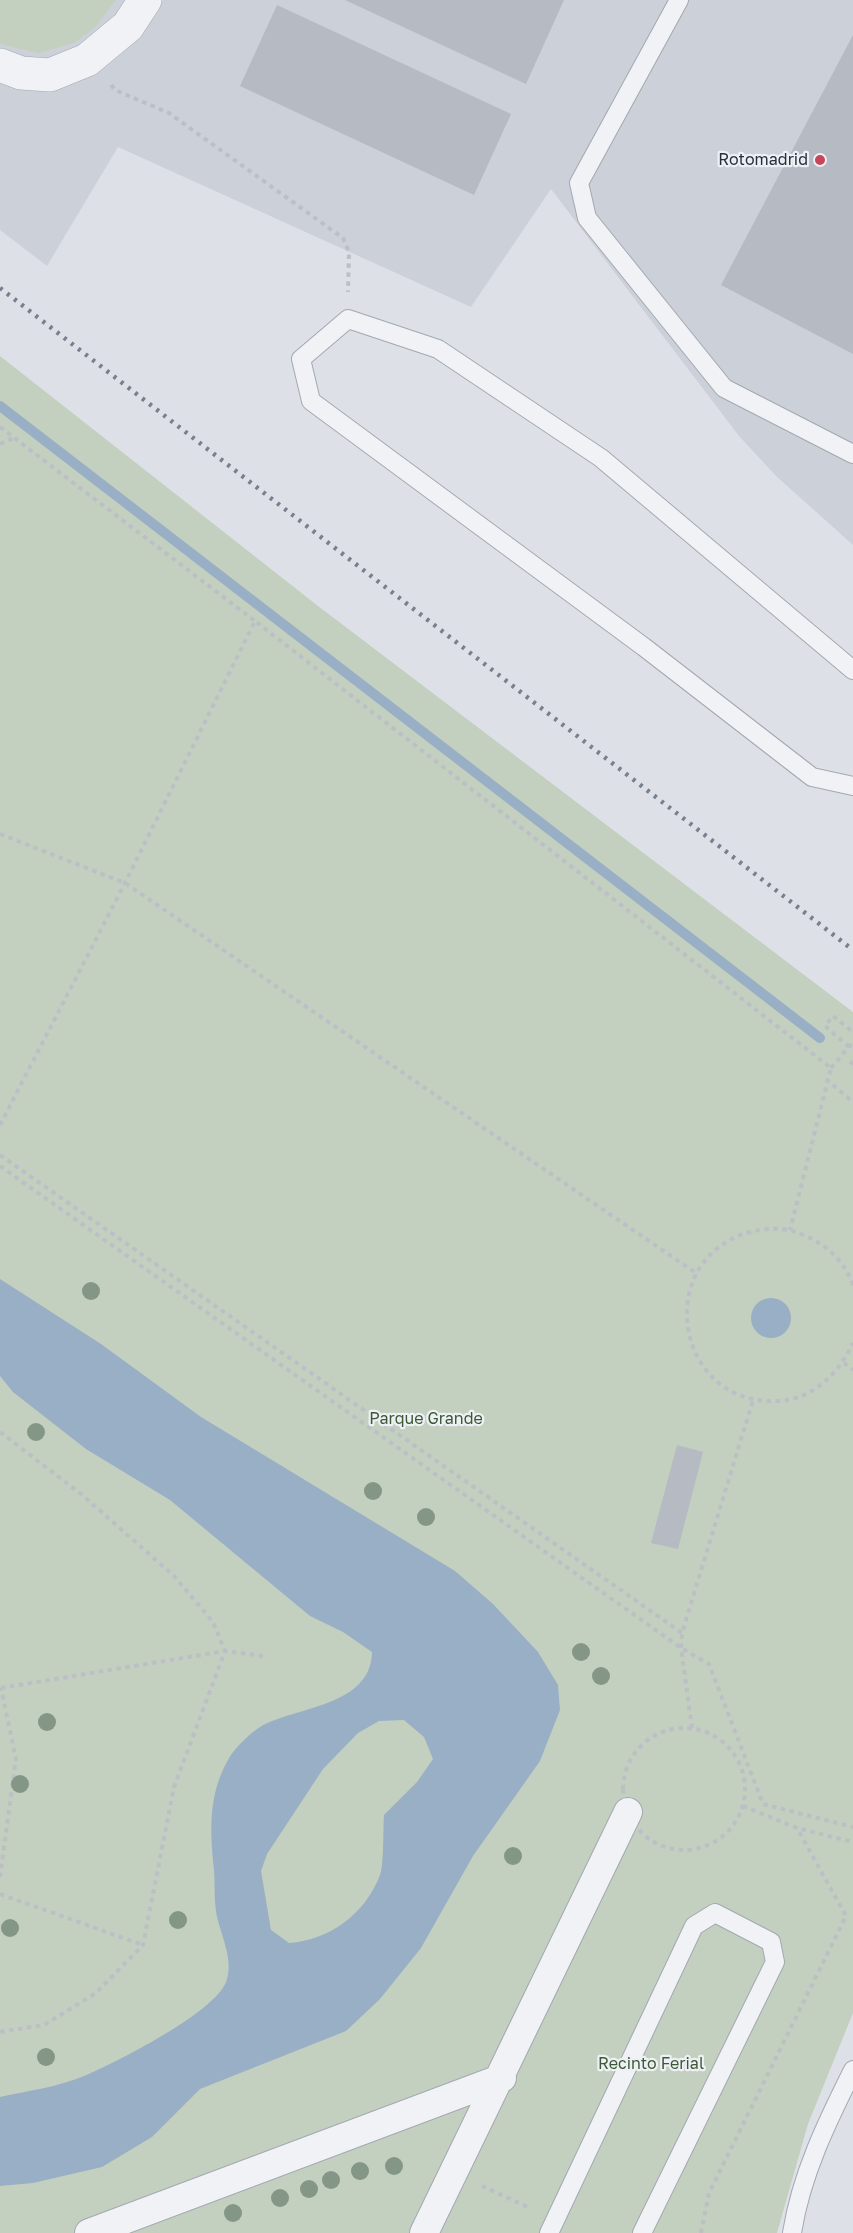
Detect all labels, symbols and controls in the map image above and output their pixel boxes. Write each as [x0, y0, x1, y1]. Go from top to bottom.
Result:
place label: Rotomadrid [718, 150, 808, 170]
marker: Rotomadrid [813, 153, 827, 167]
park label: Parque Grande [369, 1409, 483, 1429]
park label: Recinto Ferial [598, 2054, 704, 2074]

